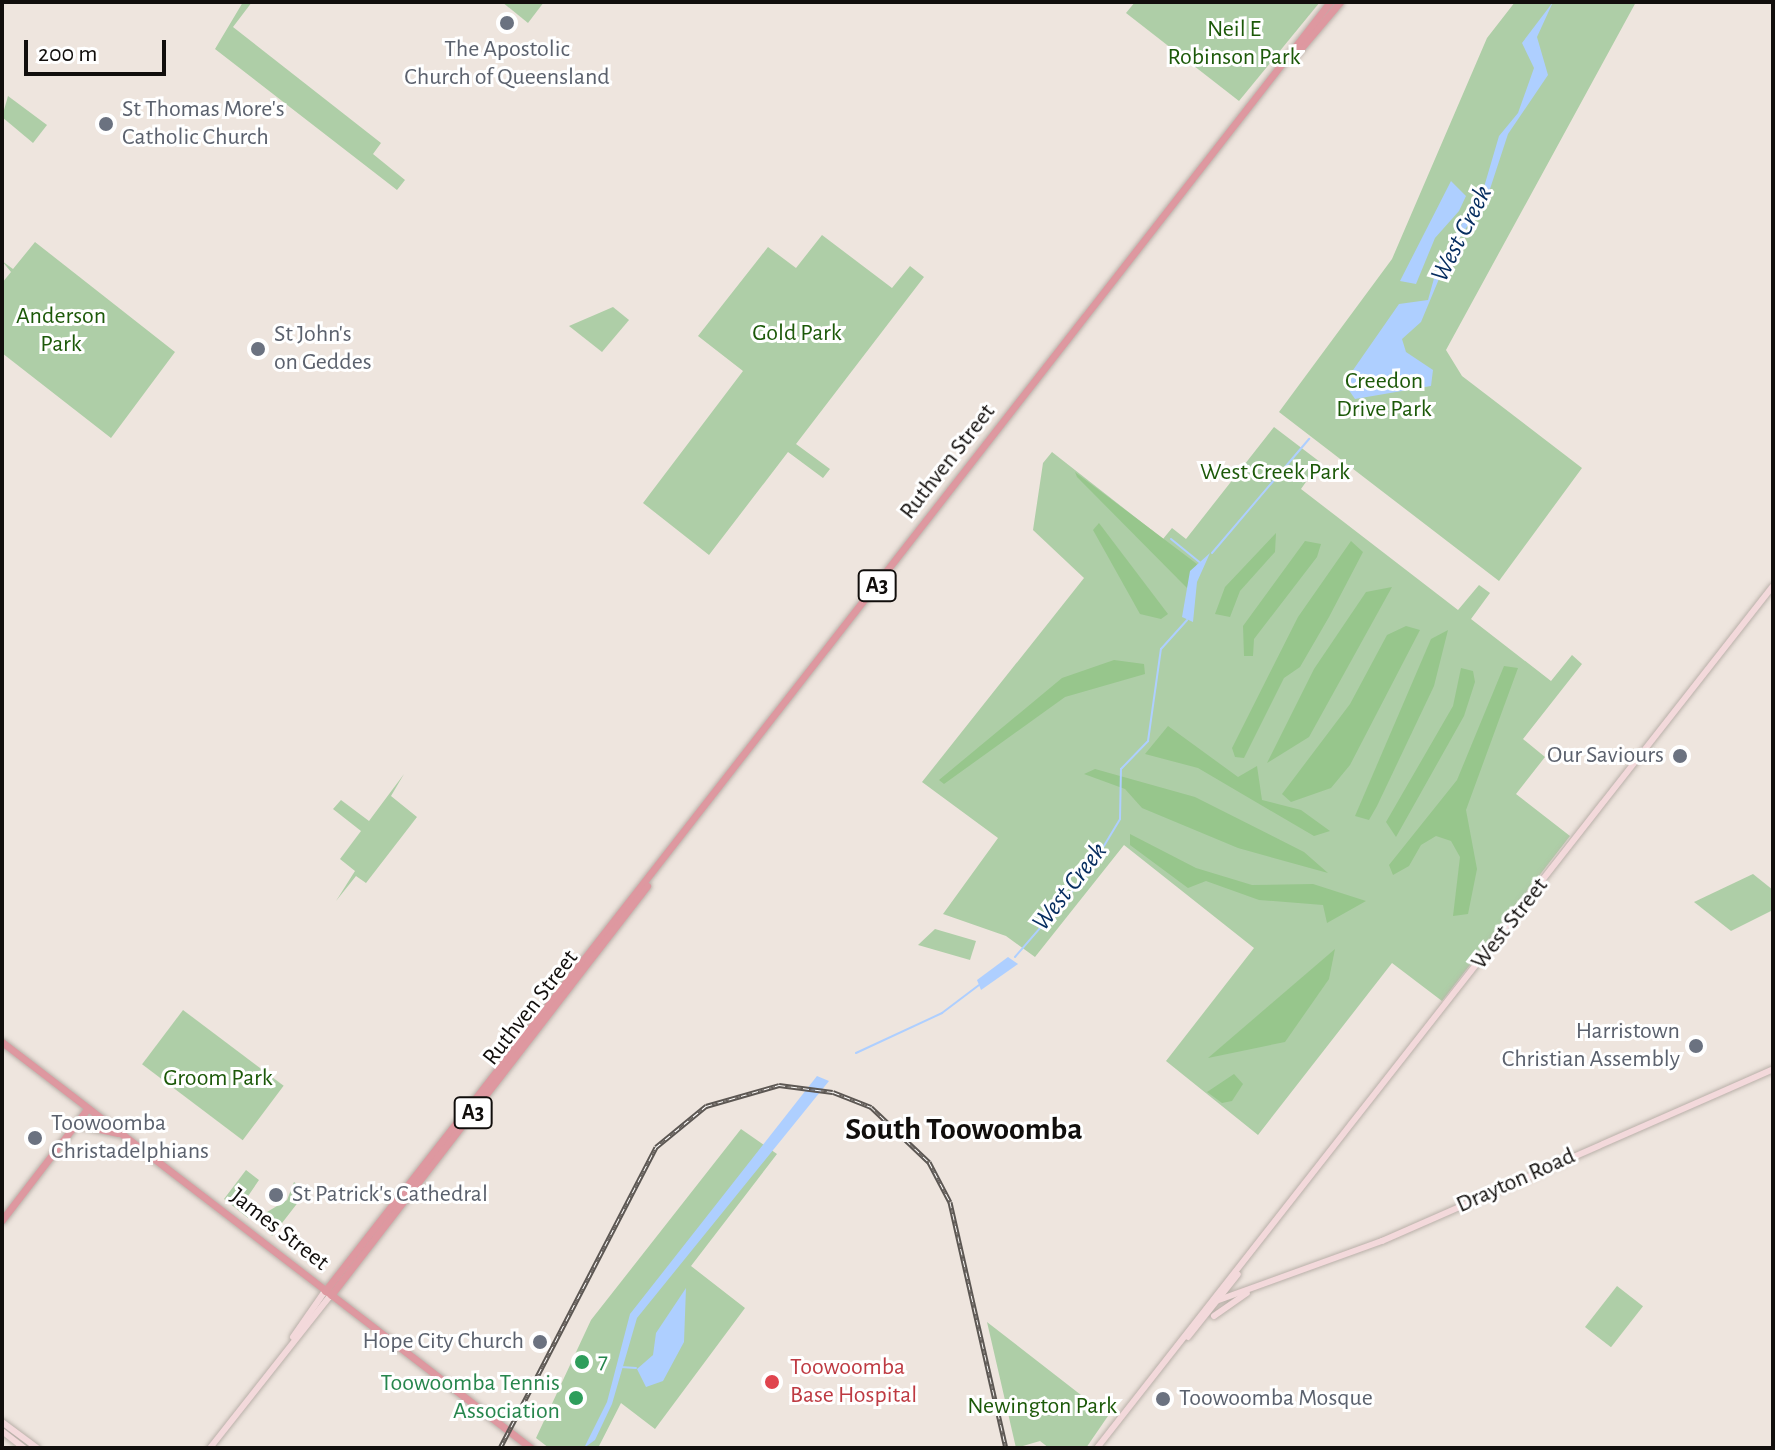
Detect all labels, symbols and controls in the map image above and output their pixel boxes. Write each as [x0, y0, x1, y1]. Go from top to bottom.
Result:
marker: The Apostolic Church of Queensland [498, 14, 516, 32]
park label: Neil E Robinson Park [1168, 16, 1300, 72]
scale bar [28, 24, 170, 74]
place label: The Apostolic Church of Queensland [404, 36, 610, 92]
text: 200 m [38, 42, 97, 66]
place label: St Thomas More's Catholic Church [122, 96, 285, 152]
marker: St Thomas More's Catholic Church [97, 115, 115, 133]
water label: West Creek [1425, 181, 1499, 287]
park label: Anderson Park [16, 303, 106, 359]
park label: Gold Park [752, 320, 842, 348]
place label: St John's on Geddes [274, 321, 372, 377]
marker: St John's on Geddes [249, 340, 267, 358]
park label: Creedon Drive Park [1336, 368, 1432, 424]
street label: Ruthven Street [894, 399, 1002, 525]
park label: West Creek Park [1200, 459, 1350, 487]
road number: A3 [857, 568, 897, 604]
place label: Our Saviours [1547, 742, 1664, 770]
marker: Our Saviours [1671, 747, 1689, 765]
water label: West Creek [1026, 837, 1114, 937]
street label: West Street [1465, 872, 1555, 976]
street label: Ruthven Street [477, 945, 585, 1071]
place label: Harristown Christian Assembly [1502, 1018, 1680, 1074]
marker: Harristown Christian Assembly [1687, 1037, 1705, 1055]
park label: Groom Park [163, 1065, 273, 1093]
road number: A3 [453, 1095, 493, 1131]
place label: Toowoomba Christadelphians [51, 1110, 209, 1166]
district label: South Toowoomba [845, 1110, 1083, 1148]
marker: Toowoomba Christadelphians [26, 1129, 44, 1147]
street label: Drayton Road [1452, 1142, 1580, 1220]
place label: St Patrick's Cathedral [292, 1181, 488, 1209]
street label: James Street [224, 1183, 334, 1277]
marker: St Patrick's Cathedral [267, 1186, 285, 1204]
place label: Hope City Church [362, 1328, 524, 1356]
marker: Hope City Church [531, 1333, 549, 1351]
place label: 7 [598, 1348, 608, 1376]
marker: 7 [573, 1353, 591, 1371]
place label: Toowoomba Base Hospital [790, 1354, 917, 1410]
place label: Toowoomba Tennis Association [380, 1370, 560, 1426]
marker: Toowoomba Base Hospital [761, 1371, 783, 1393]
place label: Toowoomba Mosque [1179, 1385, 1373, 1413]
marker: Toowoomba Tennis Association [567, 1389, 585, 1407]
marker: Toowoomba Mosque [1154, 1390, 1172, 1408]
park label: Newington Park [967, 1393, 1117, 1421]

